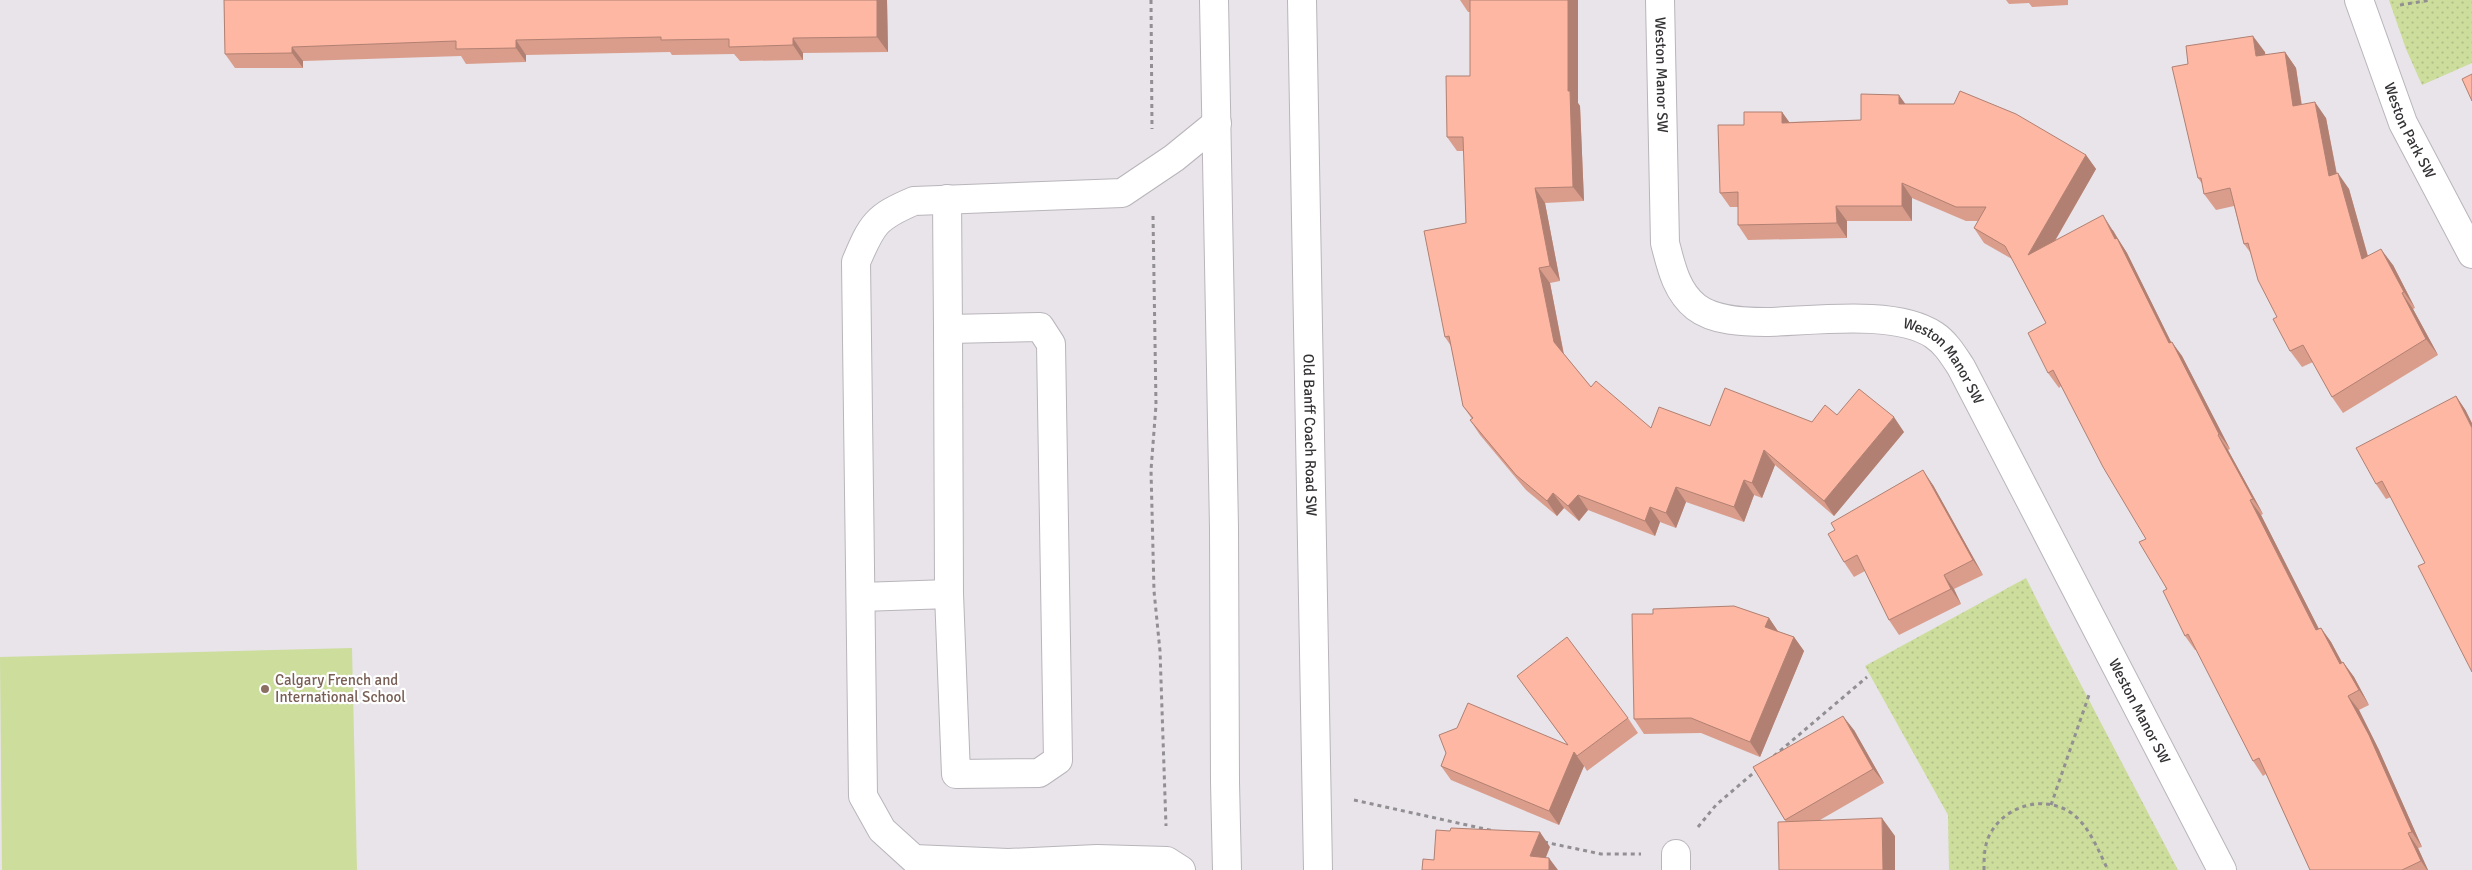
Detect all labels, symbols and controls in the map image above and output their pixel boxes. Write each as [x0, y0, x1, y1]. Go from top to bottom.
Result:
street label: Weston Manor SW [1651, 17, 1672, 133]
street label: Weston Park SW [2380, 80, 2440, 182]
street label: Weston Manor SW [1901, 314, 1988, 407]
street label: Old Banff Coach Road SW [1300, 354, 1320, 516]
street label: Weston Manor SW [2105, 655, 2174, 767]
place label: Calgary French and International School [275, 671, 406, 706]
marker: Calgary French and International School [259, 683, 271, 695]

